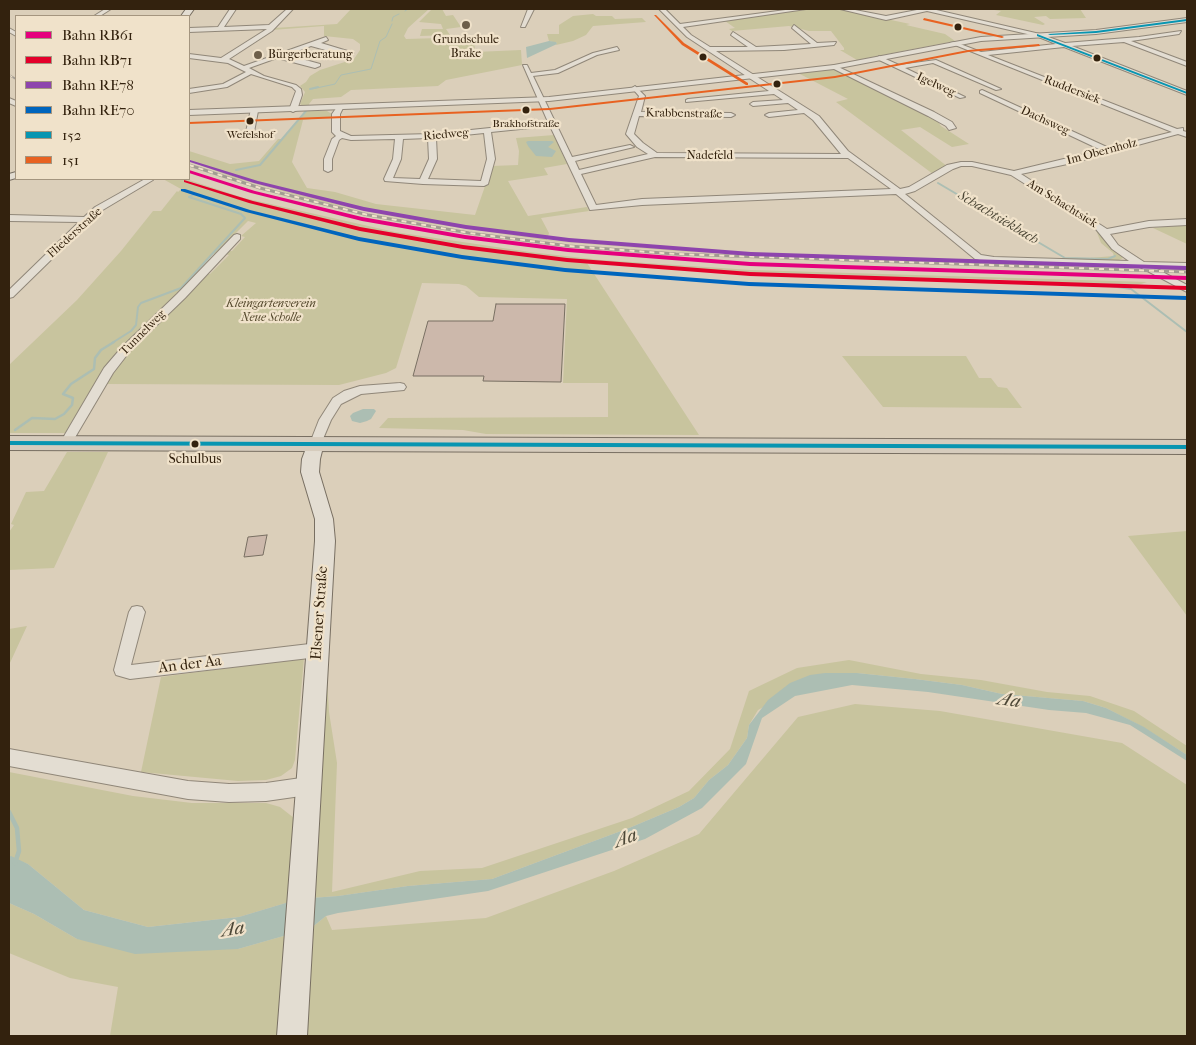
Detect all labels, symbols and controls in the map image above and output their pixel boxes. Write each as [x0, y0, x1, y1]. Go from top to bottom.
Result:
legend [15, 15, 190, 180]
marker: Grundschule Brake [460, 19, 472, 31]
unlabelled marker [953, 22, 963, 32]
text: Bahn RB61 [62, 26, 133, 44]
place label: Grundschule Brake [433, 33, 499, 61]
place label: Bürgerberatung [268, 48, 352, 62]
marker: Bürgerberatung [252, 49, 264, 61]
text: Bahn RB71 [62, 51, 132, 69]
unlabelled marker [698, 52, 708, 62]
unlabelled marker [1092, 53, 1102, 63]
street label: Igelweg [914, 70, 958, 100]
street label: Ruddersiek [1042, 73, 1102, 107]
text: Bahn RE78 [62, 76, 134, 94]
unlabelled marker [772, 79, 782, 89]
text: Bahn RE70 [62, 101, 135, 119]
street label: Dachsweg [1018, 103, 1072, 139]
marker: Brakhofstraße [521, 105, 531, 115]
street label: Krabbenstraße [646, 106, 722, 122]
marker: Wefelshof [245, 116, 255, 126]
place label: Brakhofstraße [492, 117, 560, 131]
text: 152 [62, 126, 82, 144]
street label: Riedweg [423, 126, 469, 144]
place label: Wefelshof [227, 128, 273, 142]
street label: Im Obernholz [1065, 136, 1139, 168]
street label: Nadefeld [687, 149, 733, 163]
text: 151 [62, 151, 79, 169]
street label: Am Schachtsiek [1024, 177, 1100, 231]
water label: Schachtsiekbach [955, 187, 1041, 249]
street label: Fliederstraße [45, 205, 105, 261]
park label: Kleingartenverein Neue Scholle [226, 297, 316, 325]
street label: Tunnelweg [117, 307, 169, 359]
marker: Schulbus [190, 439, 200, 449]
place label: Schulbus [168, 452, 222, 468]
street label: Elsener Straße [308, 565, 332, 661]
street label: An der Aa [157, 652, 223, 678]
water label: Aa [996, 688, 1022, 714]
water label: Aa [611, 824, 641, 854]
water label: Aa [220, 917, 246, 943]

